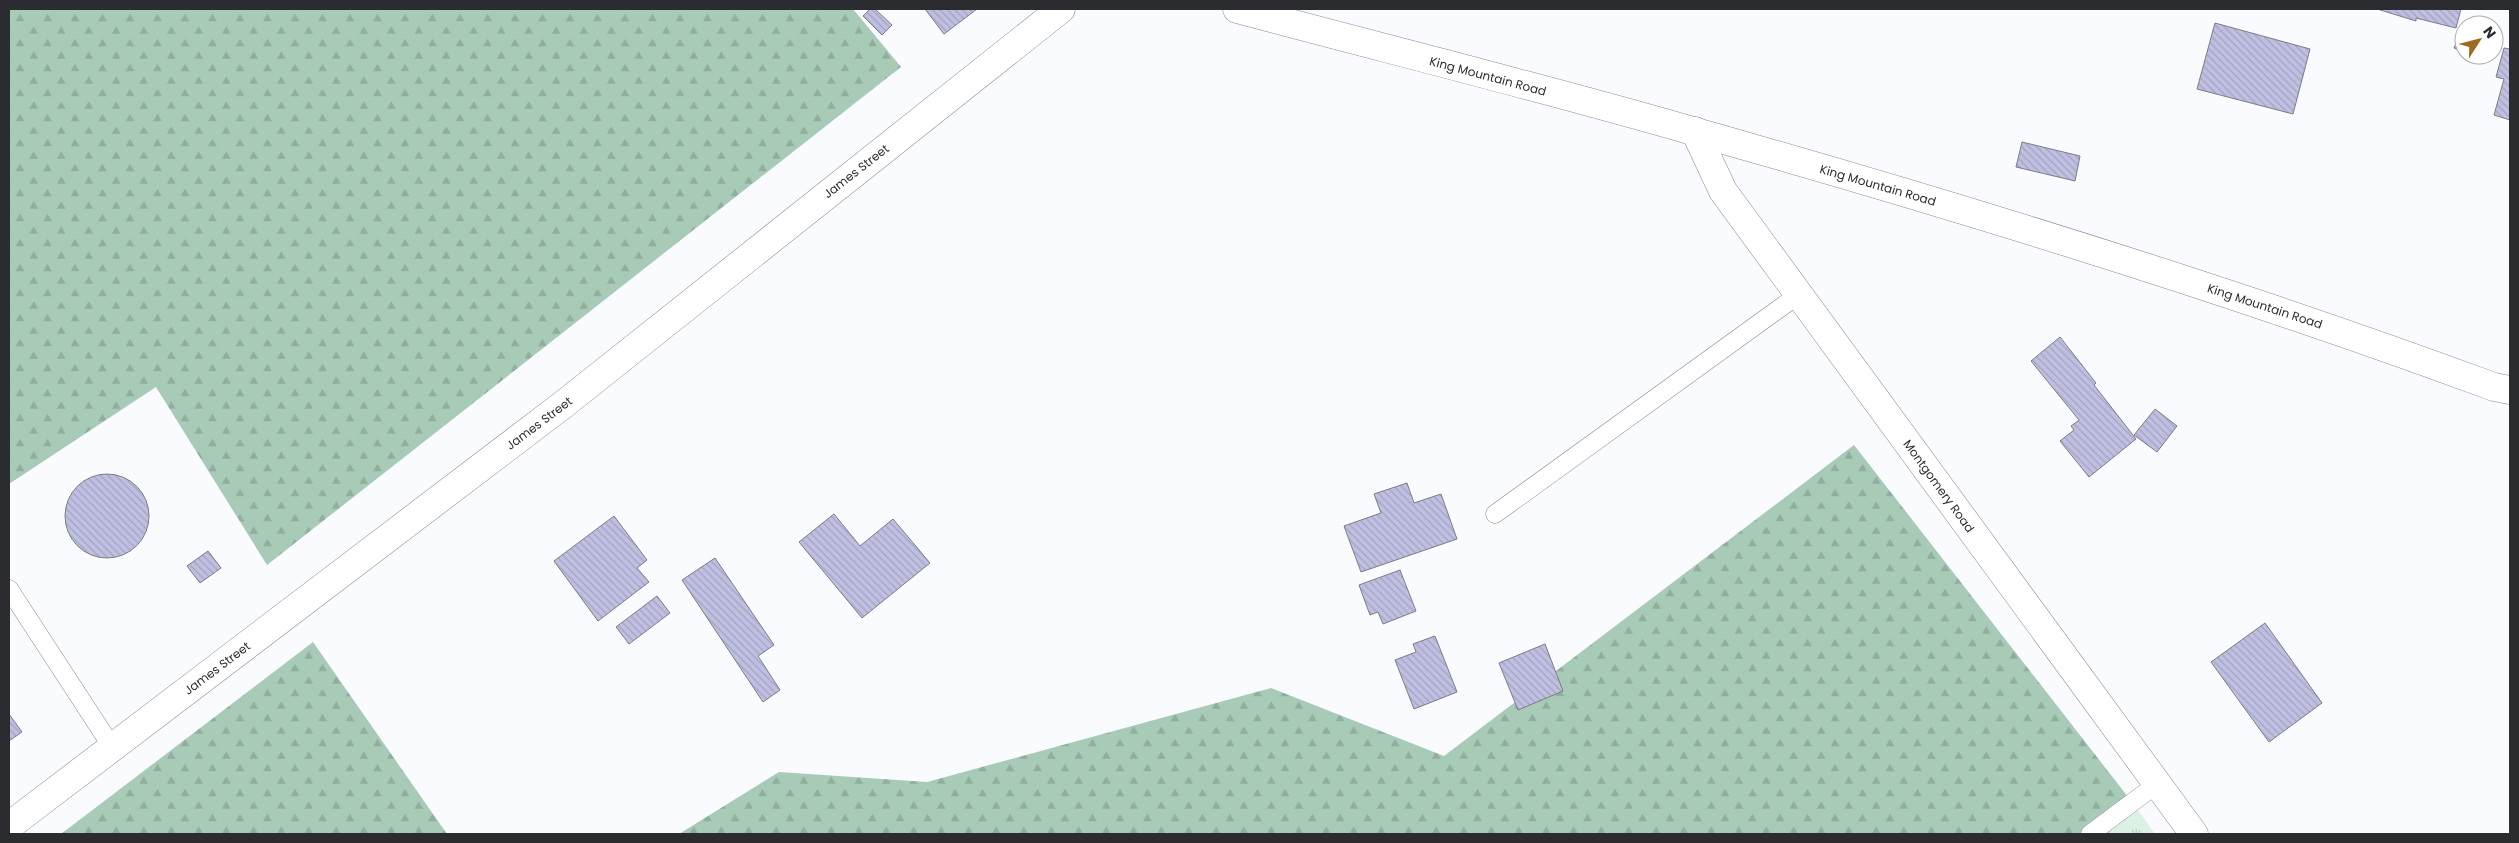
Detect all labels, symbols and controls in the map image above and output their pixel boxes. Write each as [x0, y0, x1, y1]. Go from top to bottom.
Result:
north arrow [2454, 15, 2504, 65]
text: N [2478, 22, 2501, 42]
street label: King Mountain Road [1428, 52, 1548, 100]
street label: James Street [820, 140, 892, 202]
street label: King Mountain Road [1818, 160, 1938, 210]
street label: King Mountain Road [2205, 279, 2325, 333]
street label: James Street [502, 392, 576, 454]
street label: Montgomery Road [1899, 436, 1979, 536]
street label: James Street [180, 637, 254, 699]

